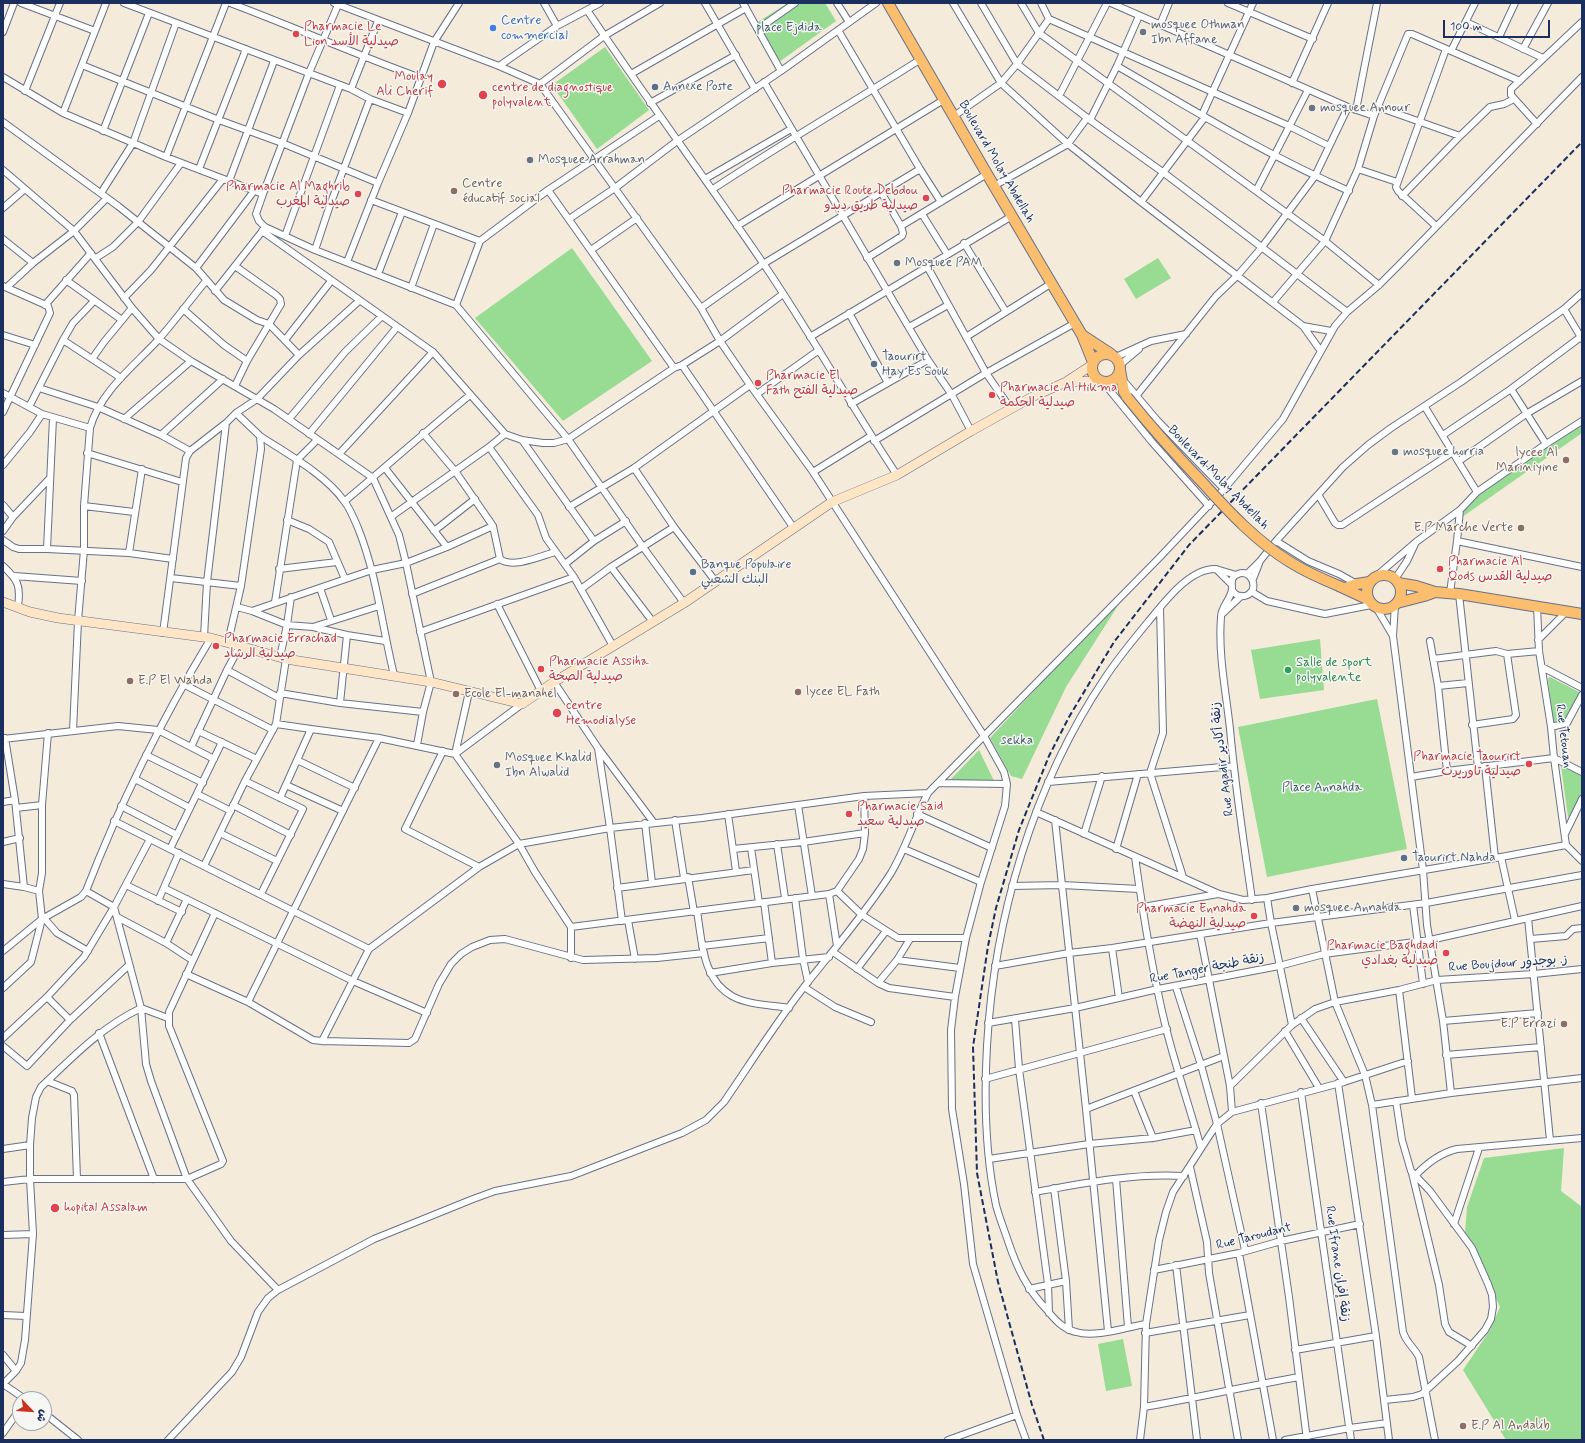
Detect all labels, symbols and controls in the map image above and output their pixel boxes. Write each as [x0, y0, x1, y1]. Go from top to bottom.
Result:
scale bar [1445, 12, 1552, 38]
place label: Centre commercial [501, 13, 568, 44]
place label: mosquee Othman Ibn Affane [1151, 17, 1245, 48]
place label: Pharmacie Le Lion صيدلية الأسد [304, 19, 399, 50]
text: 100 m [1450, 19, 1482, 35]
park label: place Ejdida [756, 20, 822, 36]
marker: Centre commercial [488, 23, 498, 33]
marker: mosquee Othman Ibn Affane [1138, 27, 1148, 37]
marker: Pharmacie Le Lion صيدلية الأسد [291, 29, 301, 39]
place label: Moulay Ali Cherif [376, 69, 433, 100]
marker: Moulay Ali Cherif [436, 78, 448, 90]
place label: Annexe Poste [663, 79, 733, 95]
place label: centre de diagnostique polyvalent [492, 80, 613, 111]
marker: Annexe Poste [650, 82, 660, 92]
marker: centre de diagnostique polyvalent [477, 89, 489, 101]
street label: Boulevard Molay Abdellah [955, 98, 1037, 226]
place label: mosquee Annour [1320, 100, 1410, 116]
marker: mosquee Annour [1307, 103, 1317, 113]
place label: Mosquee Arrahman [538, 152, 645, 168]
marker: Mosquee Arrahman [525, 155, 535, 165]
place label: Centre éducatif social [462, 176, 540, 207]
place label: Pharmacie Al Maghrib صيدلية المغرب [226, 179, 350, 210]
place label: Pharmacie Route Debdou صيدلية طريق دبدو [782, 183, 918, 214]
marker: Centre éducatif social [449, 186, 459, 196]
marker: Pharmacie Al Maghrib صيدلية المغرب [353, 189, 363, 199]
marker: Pharmacie Route Debdou صيدلية طريق دبدو [921, 193, 931, 203]
place label: Mosquee PAM [905, 255, 983, 271]
marker: Mosquee PAM [892, 258, 902, 268]
place label: Taourirt Hay Es Souk [882, 349, 949, 380]
marker: Taourirt Hay Es Souk [869, 359, 879, 369]
place label: Pharmacie El Fath صيدلية الفتح [766, 368, 858, 399]
marker: Pharmacie El Fath صيدلية الفتح [753, 378, 763, 388]
place label: Pharmacie Al Hikma صيدلية الحكمة [1000, 380, 1117, 411]
marker: Pharmacie Al Hikma صيدلية الحكمة [987, 390, 997, 400]
street label: Boulevard Molay Abdellah [1164, 423, 1272, 533]
place label: mosquee horria [1403, 444, 1484, 460]
place label: lycee Al Mariniyine [1496, 445, 1558, 476]
marker: mosquee horria [1390, 447, 1400, 457]
marker: lycee Al Mariniyine [1561, 455, 1571, 465]
place label: E.P Marche Verte [1414, 520, 1513, 536]
marker: E.P Marche Verte [1516, 523, 1526, 533]
place label: Pharmacie Al Qods صيدلية القدس [1448, 554, 1552, 585]
place label: Banque Populaire البنك الشعبي [701, 557, 791, 588]
marker: Pharmacie Al Qods صيدلية القدس [1435, 564, 1445, 574]
marker: Banque Populaire البنك الشعبي [688, 567, 698, 577]
place label: Pharmacie Errachad صيدلية الرشاد [224, 631, 337, 662]
marker: Pharmacie Errachad صيدلية الرشاد [211, 641, 221, 651]
place label: Pharmacie Assiha صيدلية الصحة [549, 654, 649, 685]
place label: Salle de sport polyvalente [1296, 655, 1372, 686]
marker: Pharmacie Assiha صيدلية الصحة [536, 664, 546, 674]
marker: Salle de sport polyvalente [1283, 665, 1293, 675]
place label: E.P El Wahda [138, 673, 212, 689]
marker: E.P El Wahda [125, 676, 135, 686]
place label: lycee EL Fath [806, 684, 880, 700]
place label: Ecole El-manahel [464, 686, 557, 702]
marker: lycee EL Fath [793, 687, 803, 697]
marker: Ecole El-manahel [451, 689, 461, 699]
place label: centre Hemodialyse [566, 698, 636, 729]
street label: Rue Agadir زنقة أكادير [1208, 701, 1238, 817]
street label: Rue Tetouan [1551, 703, 1575, 769]
marker: centre Hemodialyse [551, 707, 563, 719]
park label: sekka [1001, 733, 1033, 749]
place label: Pharmacie Taourirt صيدلية تاوريرت [1413, 749, 1521, 780]
place label: Mosquee Khalid Ibn Alwalid [505, 750, 592, 781]
marker: Pharmacie Taourirt صيدلية تاوريرت [1524, 759, 1534, 769]
marker: Mosquee Khalid Ibn Alwalid [492, 760, 502, 770]
park label: Place Annahda [1282, 780, 1362, 796]
place label: Pharmacie Said صيدلية سعيد [857, 799, 943, 830]
marker: Pharmacie Said صيدلية سعيد [844, 809, 854, 819]
place label: Taourirt Nahda [1412, 850, 1495, 866]
marker: Taourirt Nahda [1399, 853, 1409, 863]
place label: mosquee Annahda [1304, 900, 1401, 916]
place label: Pharmacie Ennahda صيدلية النهضة [1136, 901, 1246, 932]
marker: mosquee Annahda [1291, 903, 1301, 913]
marker: Pharmacie Ennahda صيدلية النهضة [1249, 911, 1259, 921]
place label: Pharmacie Baghdadi صيدلية بغدادي [1326, 938, 1438, 969]
marker: Pharmacie Baghdadi صيدلية بغدادي [1441, 948, 1451, 958]
street label: Rue Tanger زنقة طنجة [1149, 950, 1265, 988]
street label: Rue Boujdour ز. بوجدور [1448, 952, 1568, 976]
place label: E.P Errazi [1500, 1016, 1556, 1032]
marker: E.P Errazi [1559, 1019, 1569, 1029]
place label: hopital Assalam [64, 1200, 148, 1216]
marker: hopital Assalam [49, 1202, 61, 1214]
street label: Rue Ifrane زنقة إفران [1321, 1205, 1353, 1323]
street label: Rue Taroudant [1215, 1220, 1293, 1254]
north arrow [12, 1391, 52, 1431]
text: ش [33, 1407, 51, 1424]
place label: E.P Al Andalib [1471, 1418, 1550, 1434]
marker: E.P Al Andalib [1458, 1421, 1468, 1431]

